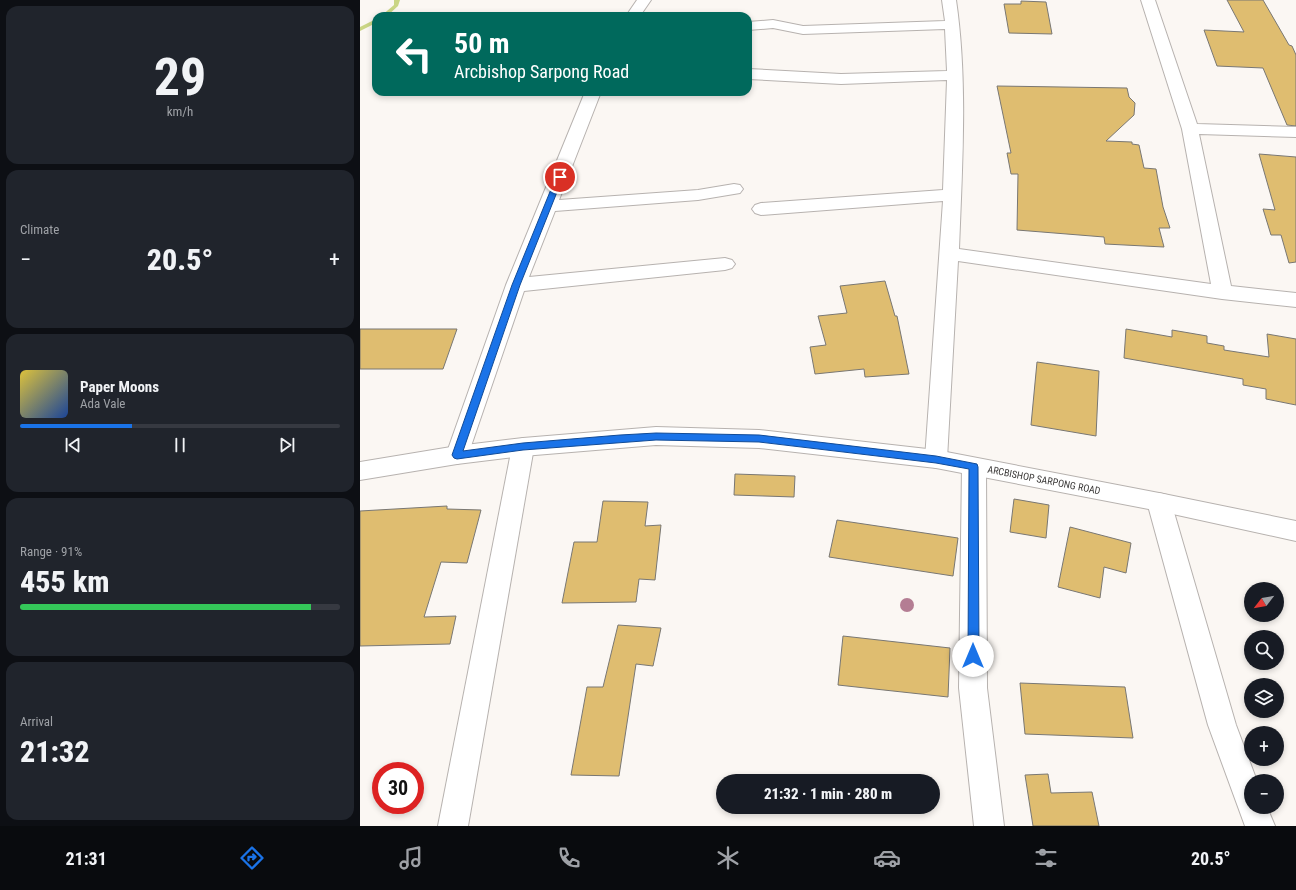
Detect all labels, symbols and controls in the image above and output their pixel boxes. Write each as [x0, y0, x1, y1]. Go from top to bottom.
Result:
text: 50 m [454, 27, 510, 60]
icon: left [388, 28, 440, 80]
text: 29 [154, 47, 206, 108]
text: Arcbishop Sarpong Road [454, 61, 629, 82]
text: km/h [167, 104, 193, 119]
pin [543, 160, 577, 194]
icon: arrive [549, 166, 571, 188]
text: Climate [20, 222, 59, 237]
text: 20.5° [147, 242, 213, 277]
text: − [20, 247, 31, 272]
text: + [329, 247, 340, 272]
text: Paper Moons [80, 378, 159, 396]
text: Ada Vale [80, 396, 125, 411]
icon: previous [62, 434, 84, 456]
icon: pause [169, 434, 191, 456]
icon: next [276, 434, 298, 456]
street label: ARCBISHOP SARPONG ROAD [987, 464, 1102, 496]
text: Range · 91% [20, 544, 82, 559]
text: 455 km [20, 564, 109, 599]
north arrow [1244, 582, 1284, 622]
map controls [1244, 582, 1284, 814]
button: search [1244, 630, 1284, 670]
position arrow [952, 635, 994, 677]
button: layers [1244, 678, 1284, 718]
text: Arrival [20, 714, 53, 729]
button: + [1244, 726, 1284, 766]
text: 21:32 [20, 734, 89, 769]
speed limit sign: 30 [372, 762, 424, 814]
button: − [1244, 774, 1284, 814]
text: 21:32 · 1 min · 280 m [764, 785, 892, 803]
icon: directions [238, 844, 266, 872]
icon: music [397, 844, 425, 872]
icon: phone [555, 844, 583, 872]
icon: climate [714, 844, 742, 872]
icon: car [873, 844, 901, 872]
icon: filters [1032, 844, 1060, 872]
text: 21:31 [65, 848, 107, 869]
text: 20.5° [1191, 848, 1231, 869]

